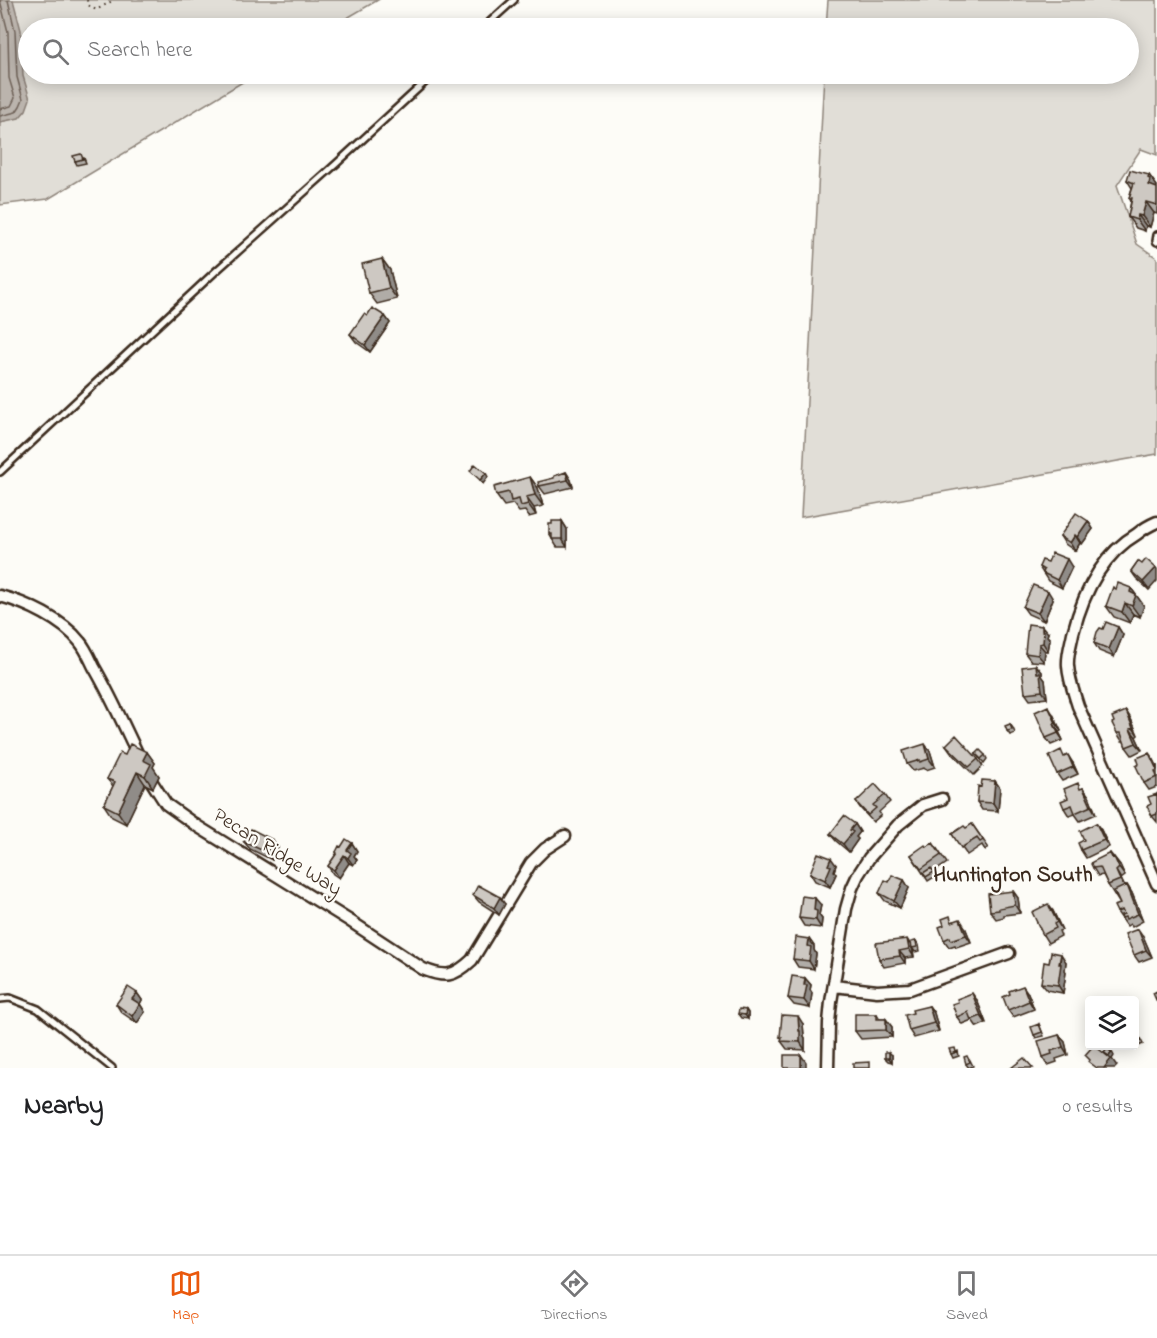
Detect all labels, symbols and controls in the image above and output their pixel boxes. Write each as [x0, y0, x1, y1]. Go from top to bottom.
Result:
search box [18, 18, 1139, 84]
icon: search [39, 35, 72, 68]
text: Search here [87, 35, 192, 67]
street label: Pecan Ridge Way [206, 801, 347, 906]
district label: Huntington South [933, 860, 1093, 893]
map controls [1085, 996, 1139, 1050]
button: layers [1085, 996, 1139, 1050]
text: Nearby [24, 1088, 103, 1126]
text: 0 results [1062, 1093, 1133, 1122]
tab: Map [169, 1267, 202, 1327]
tab: Directions [541, 1267, 607, 1327]
tab: Saved [946, 1267, 988, 1327]

